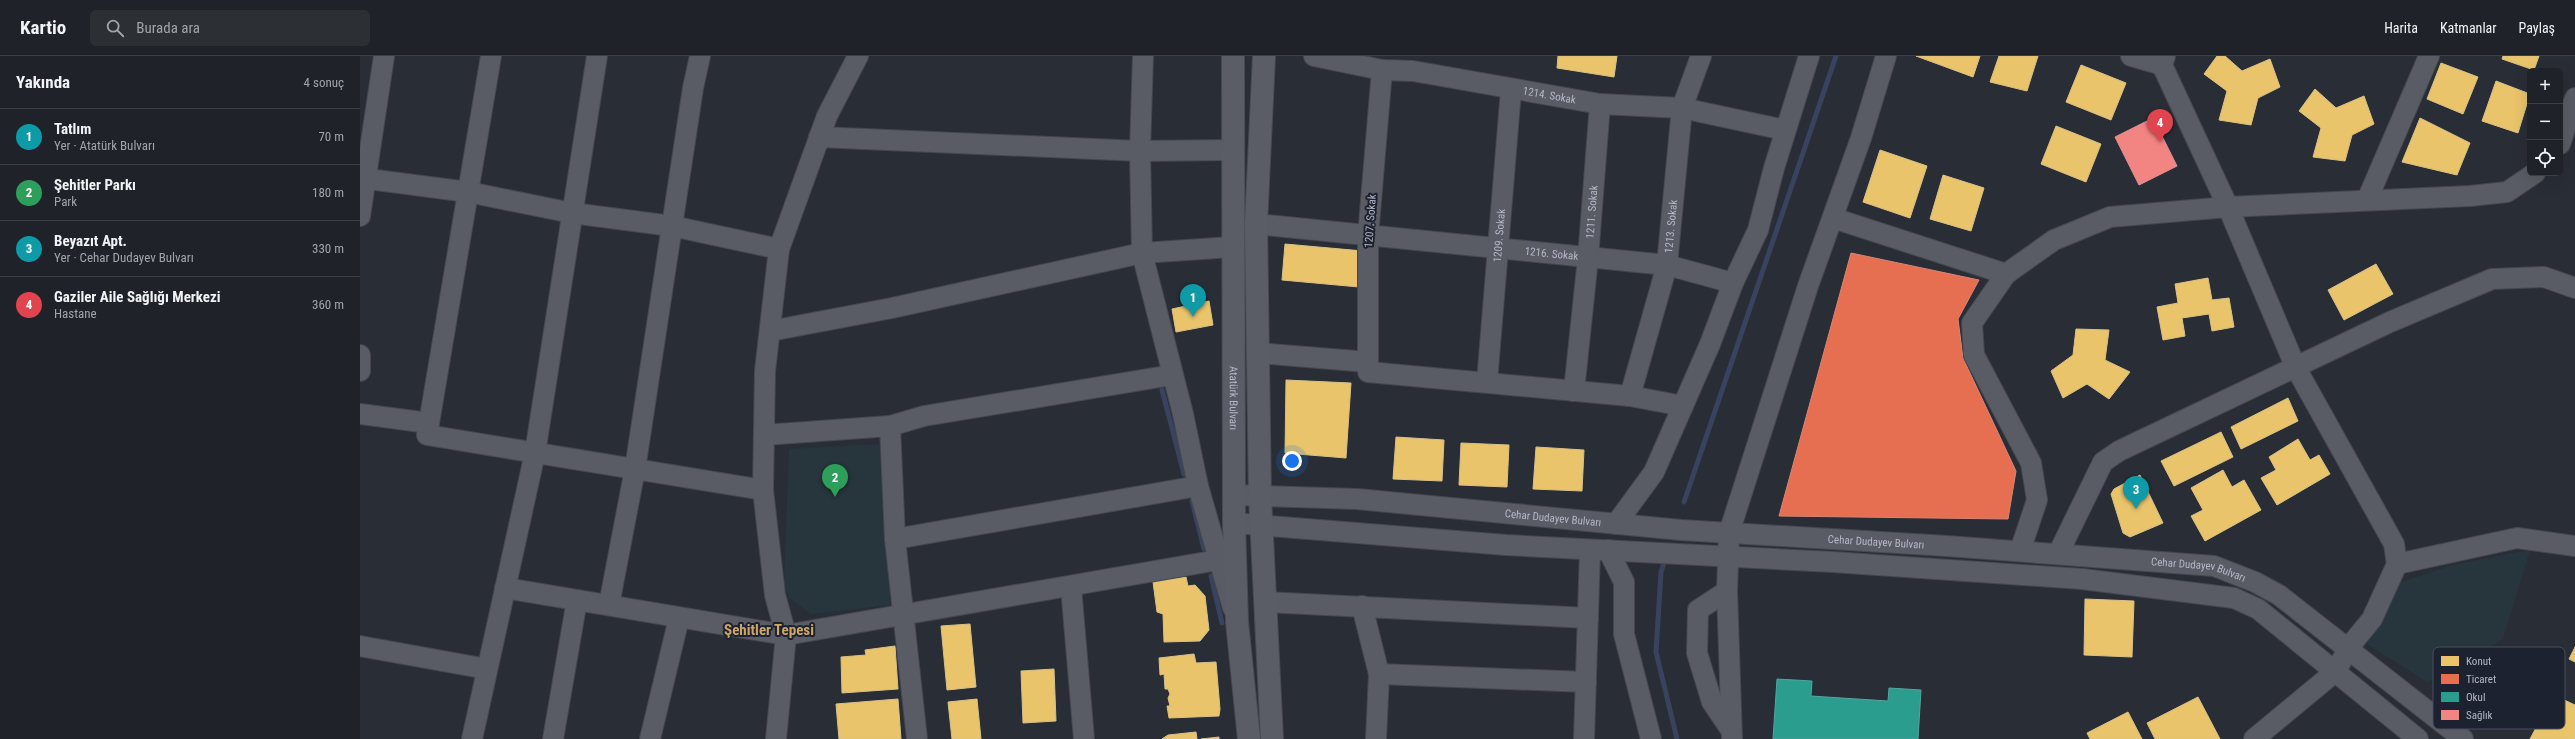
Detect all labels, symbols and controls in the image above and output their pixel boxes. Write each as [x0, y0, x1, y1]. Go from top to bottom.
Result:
search box [90, 10, 370, 46]
text: Kartio [20, 16, 66, 39]
icon: search [104, 17, 126, 39]
text: Burada ara [136, 19, 200, 37]
text: Harita [2384, 20, 2418, 36]
text: Katmanlar [2440, 20, 2497, 36]
text: Paylaş [2519, 20, 2555, 36]
map controls [2527, 68, 2563, 176]
button: + [2527, 68, 2563, 104]
text: Yakında [16, 72, 70, 92]
text: 4 sonuç [304, 75, 344, 90]
street label: 1214. Sokak [1522, 85, 1577, 107]
button: − [2527, 104, 2563, 140]
pin: 4 [2147, 109, 2173, 142]
text: Tatlım [54, 120, 91, 138]
text: 1 [26, 129, 32, 144]
text: 70 m [318, 129, 344, 144]
text: Yer · Atatürk Bulvarı [54, 138, 155, 153]
button: locate [2527, 140, 2563, 176]
text: Şehitler Parkı [54, 176, 136, 194]
text: 2 [26, 185, 32, 200]
text: 180 m [312, 185, 344, 200]
street label: 1211. Sokak [1584, 185, 1601, 239]
text: Park [54, 194, 77, 209]
street label: 1207. Sokak [1362, 194, 1379, 248]
street label: 1213. Sokak [1662, 199, 1680, 254]
street label: 1209. Sokak [1491, 208, 1508, 263]
text: Beyazıt Apt. [54, 232, 127, 250]
text: 3 [26, 241, 32, 256]
text: 330 m [312, 241, 344, 256]
street label: 1216. Sokak [1524, 245, 1579, 263]
text: Yer · Cehar Dudayev Bulvarı [54, 250, 194, 265]
pin: 1 [1180, 284, 1206, 317]
text: Gaziler Aile Sağlığı Merkezi [54, 288, 221, 306]
text: 4 [26, 297, 32, 312]
text: 360 m [312, 297, 344, 312]
text: Hastane [54, 306, 97, 321]
street label: Atatürk Bulvarı [1227, 366, 1240, 430]
your location [1282, 451, 1302, 471]
pin: 2 [822, 464, 848, 497]
pin: 3 [2123, 476, 2149, 509]
street label: Cehar Dudayev Bulvarı [1504, 507, 1602, 529]
street label: Cehar Dudayev Bulvarı [1827, 533, 1925, 552]
street label: Cehar Dudayev Bulvarı [2150, 555, 2247, 585]
district label: Şehitler Tepesi [724, 621, 814, 639]
legend [2433, 647, 2565, 729]
text: Konut [2466, 655, 2491, 668]
text: Ticaret [2466, 673, 2496, 686]
text: Okul [2466, 691, 2485, 704]
text: Sağlık [2466, 709, 2493, 722]

